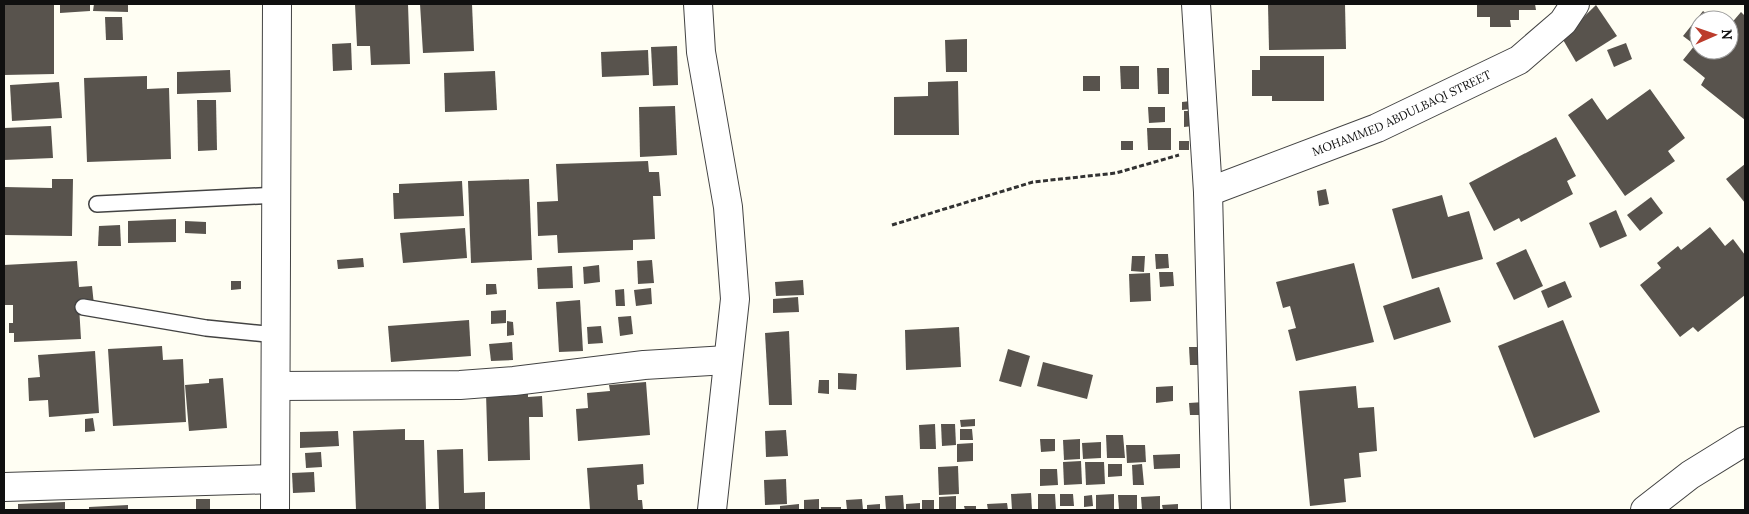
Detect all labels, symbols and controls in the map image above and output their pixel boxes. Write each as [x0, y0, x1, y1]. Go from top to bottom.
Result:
north arrow [1689, 10, 1739, 60]
text: N [1718, 29, 1736, 40]
street label: MOHAMMED ABDULBAQI STREET [1310, 66, 1494, 159]

